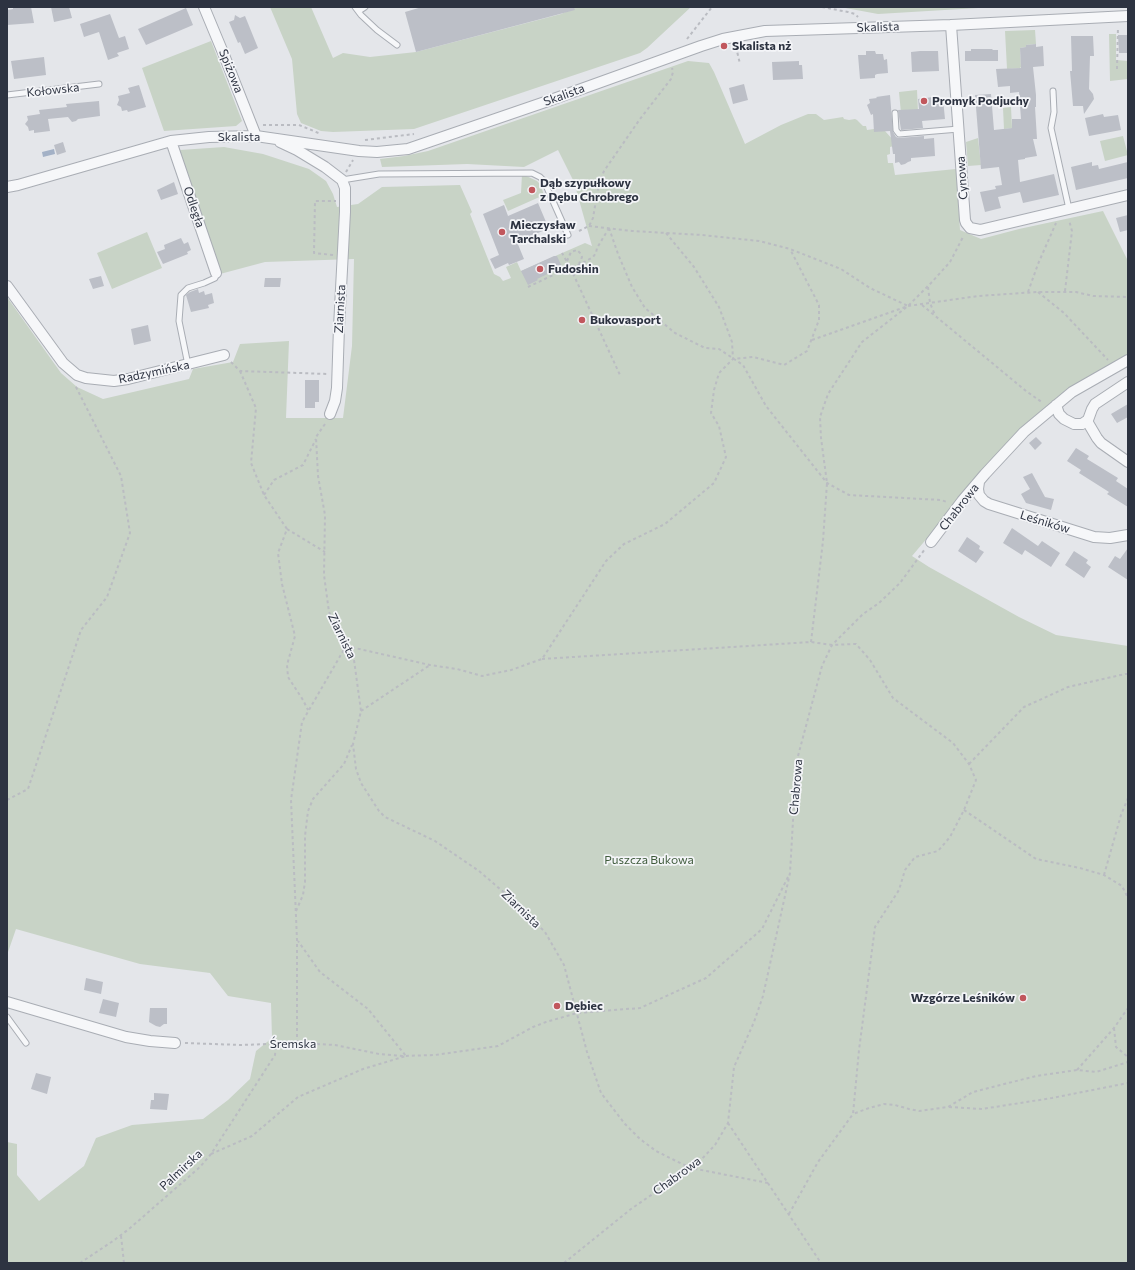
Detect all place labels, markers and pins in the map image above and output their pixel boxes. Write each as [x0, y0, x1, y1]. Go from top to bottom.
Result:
place label: Skalista nż [732, 39, 791, 53]
marker: Skalista nż [719, 41, 729, 51]
place label: Promyk Podjuchy [932, 94, 1029, 108]
marker: Promyk Podjuchy [919, 96, 929, 106]
place label: Dąb szypułkowy z Dębu Chrobrego [540, 176, 639, 204]
marker: Dąb szypułkowy z Dębu Chrobrego [527, 185, 537, 195]
place label: Mieczysław Tarchalski [510, 218, 576, 246]
marker: Mieczysław Tarchalski [497, 227, 507, 237]
place label: Fudoshin [548, 262, 599, 276]
marker: Fudoshin [535, 264, 545, 274]
place label: Bukovasport [590, 313, 661, 327]
marker: Bukovasport [577, 315, 587, 325]
place label: Wzgórze Leśników [911, 991, 1015, 1005]
marker: Wzgórze Leśników [1018, 993, 1028, 1003]
place label: Dębiec [565, 999, 603, 1013]
marker: Dębiec [552, 1001, 562, 1011]

